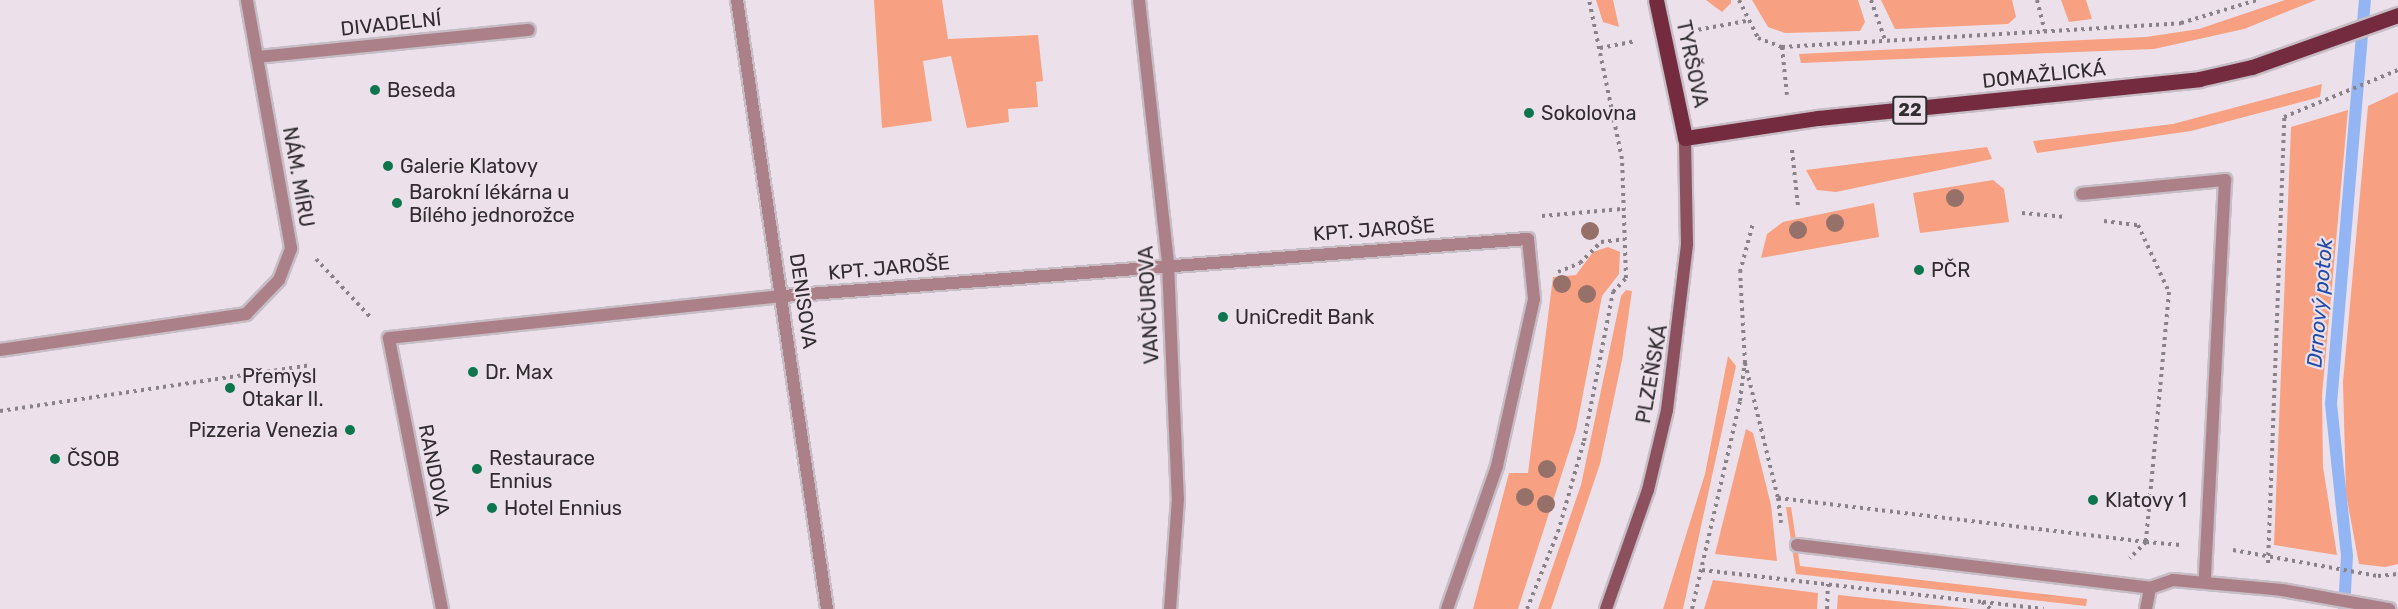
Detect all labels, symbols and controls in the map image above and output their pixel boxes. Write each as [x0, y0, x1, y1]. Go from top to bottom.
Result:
street label: DIVADELNÍ [339, 7, 443, 41]
street label: TYRŠOVA [1671, 18, 1713, 110]
street label: DOMAŽLICKÁ [1981, 57, 2107, 93]
place label: Beseda [387, 78, 456, 102]
marker: Beseda [368, 83, 382, 97]
road number: 22 [1892, 95, 1928, 125]
place label: Sokolovna [1541, 101, 1636, 125]
marker: Sokolovna [1522, 106, 1536, 120]
street label: NÁM. MÍRU [277, 125, 319, 229]
place label: Galerie Klatovy [400, 154, 538, 178]
marker: Galerie Klatovy [381, 159, 395, 173]
place label: Barokní lékárna u Bílého jednorožce [409, 180, 575, 227]
marker: Barokní lékárna u Bílého jednorožce [390, 196, 404, 210]
street label: KPT. JAROŠE [1312, 214, 1436, 246]
water label: Drnový potok [2302, 237, 2338, 369]
street label: VANČUROVA [1134, 245, 1164, 365]
street label: KPT. JAROŠE [827, 251, 951, 285]
street label: DENISOVA [784, 252, 822, 350]
place label: PČR [1931, 258, 1970, 282]
marker: PČR [1912, 263, 1926, 277]
place label: UniCredit Bank [1235, 305, 1374, 329]
marker: UniCredit Bank [1216, 310, 1230, 324]
street label: PLZEŇSKÁ [1632, 323, 1672, 425]
place label: Dr. Max [485, 360, 553, 384]
place label: Přemysl Otakar II. [242, 365, 324, 412]
marker: Dr. Max [466, 365, 480, 379]
marker: Přemysl Otakar II. [223, 381, 237, 395]
place label: Pizzeria Venezia [188, 418, 338, 442]
street label: RANDOVA [413, 422, 455, 518]
marker: Pizzeria Venezia [343, 423, 357, 437]
place label: Restaurace Ennius [489, 446, 595, 493]
place label: ČSOB [67, 447, 120, 471]
marker: ČSOB [48, 452, 62, 466]
marker: Restaurace Ennius [470, 462, 484, 476]
place label: Klatovy 1 [2105, 488, 2187, 512]
marker: Klatovy 1 [2086, 493, 2100, 507]
place label: Hotel Ennius [504, 496, 622, 520]
marker: Hotel Ennius [485, 501, 499, 515]

